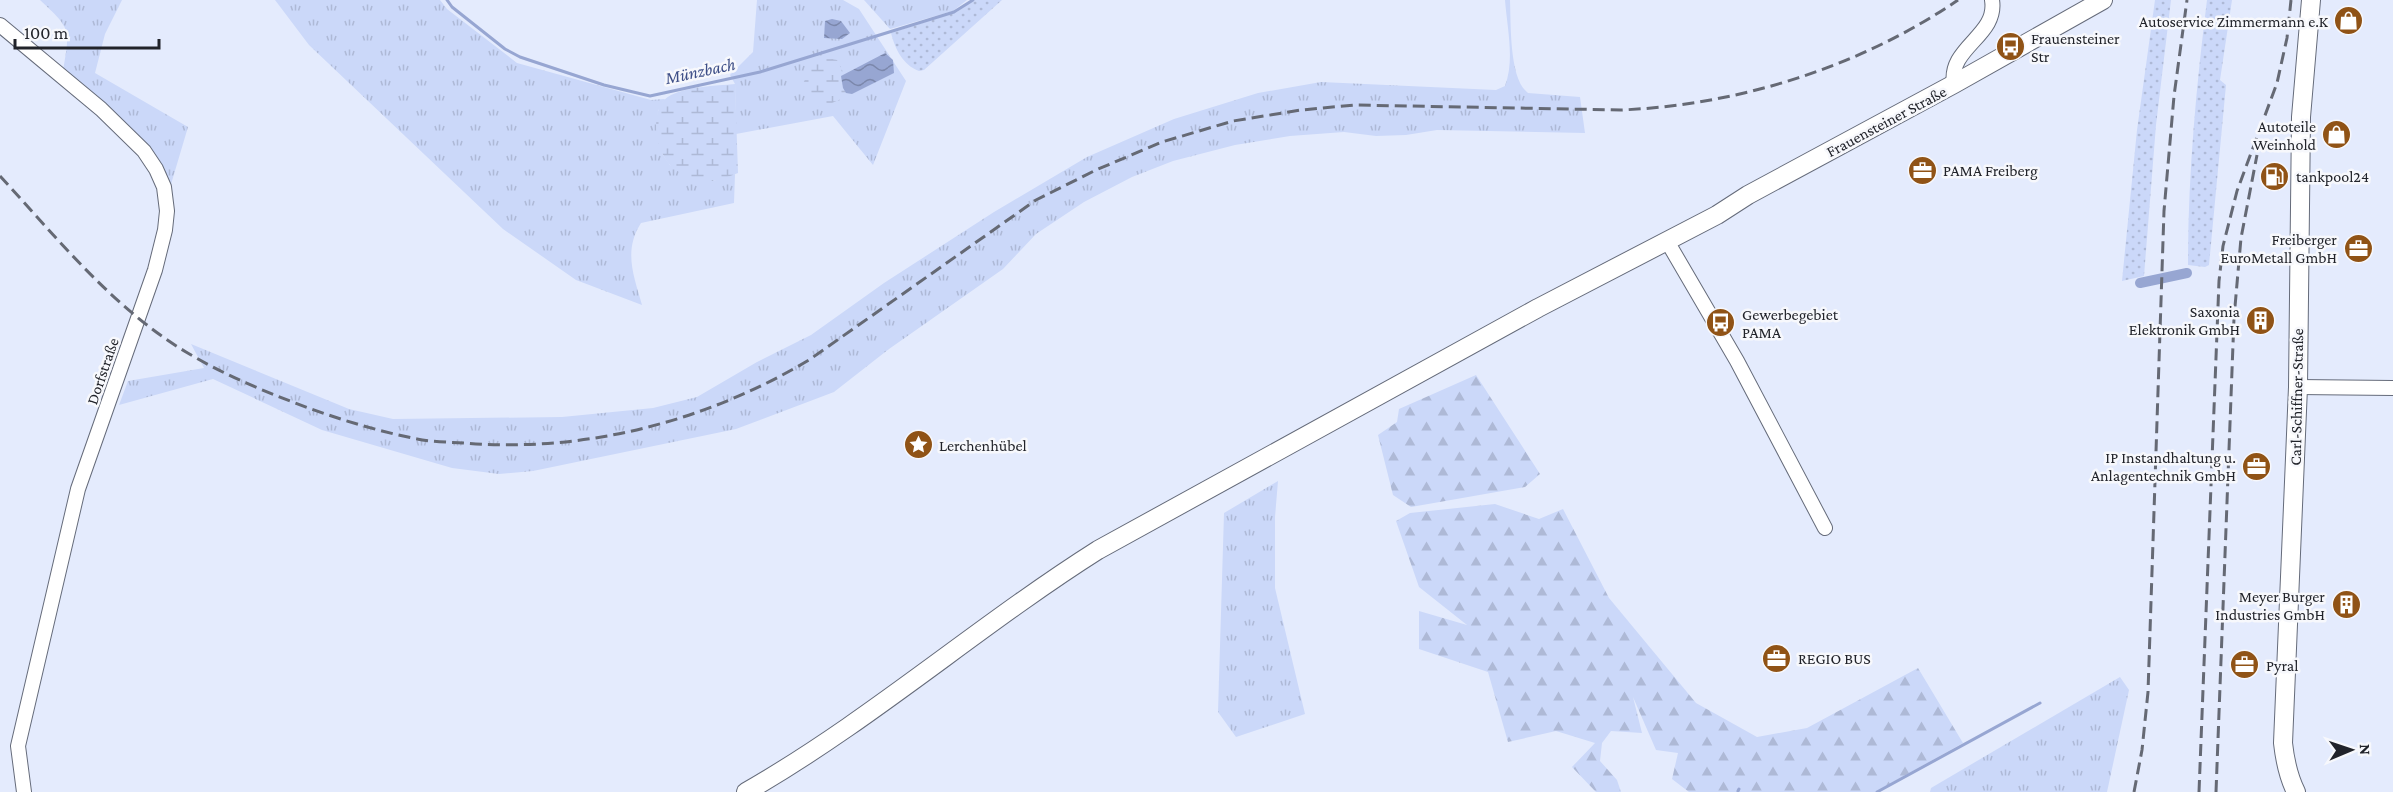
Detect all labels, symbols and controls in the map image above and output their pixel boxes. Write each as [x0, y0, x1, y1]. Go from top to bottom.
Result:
shop icon: Autoservice Zimmermann e.K [2333, 5, 2365, 37]
scale bar [15, 12, 159, 50]
place label: Autoservice Zimmermann e.K [2139, 13, 2329, 30]
text: 100 m [24, 23, 69, 43]
place label: Frauensteiner Str [2031, 30, 2120, 65]
bus stop icon: Frauensteiner Str [1994, 31, 2026, 63]
water label: Münzbach [662, 54, 737, 88]
street label: Frauensteiner Straße [1823, 83, 1949, 160]
place label: Autoteile Weinhold [2253, 118, 2317, 153]
shop icon: Autoteile Weinhold [2321, 119, 2353, 151]
office icon: PAMA Freiberg [1906, 154, 1938, 186]
fuel station icon: tankpool24 [2259, 160, 2291, 192]
place label: PAMA Freiberg [1943, 162, 2038, 180]
place label: tankpool24 [2296, 168, 2369, 186]
place label: Freiberger EuroMetall GmbH [2221, 231, 2337, 266]
office icon: Freiberger EuroMetall GmbH [2342, 232, 2374, 264]
place label: Saxonia Elektronik GmbH [2129, 303, 2241, 338]
building icon: Saxonia Elektronik GmbH [2245, 304, 2277, 336]
place label: Gewerbegebiet PAMA [1742, 306, 1839, 341]
bus stop icon: Gewerbegebiet PAMA [1705, 307, 1737, 339]
street label: Carl-Schiffner-Straße [2287, 328, 2306, 466]
street label: Dorfstraße [83, 336, 122, 407]
place icon: Lerchenhübel [902, 429, 934, 461]
place label: Lerchenhübel [939, 437, 1027, 454]
place label: IP Instandhaltung u. Anlagentechnik GmbH [2091, 449, 2236, 485]
office icon: IP Instandhaltung u. Anlagentechnik GmbH [2241, 450, 2273, 482]
place label: Meyer Burger Industries GmbH [2215, 588, 2325, 623]
building icon: Meyer Burger Industries GmbH [2330, 589, 2362, 621]
office icon: REGIO BUS [1761, 642, 1793, 674]
office icon: Pyral [2229, 649, 2261, 681]
place label: REGIO BUS [1798, 650, 1871, 667]
place label: Pyral [2266, 657, 2298, 675]
north arrow [2321, 720, 2381, 780]
text: N [2357, 744, 2374, 755]

